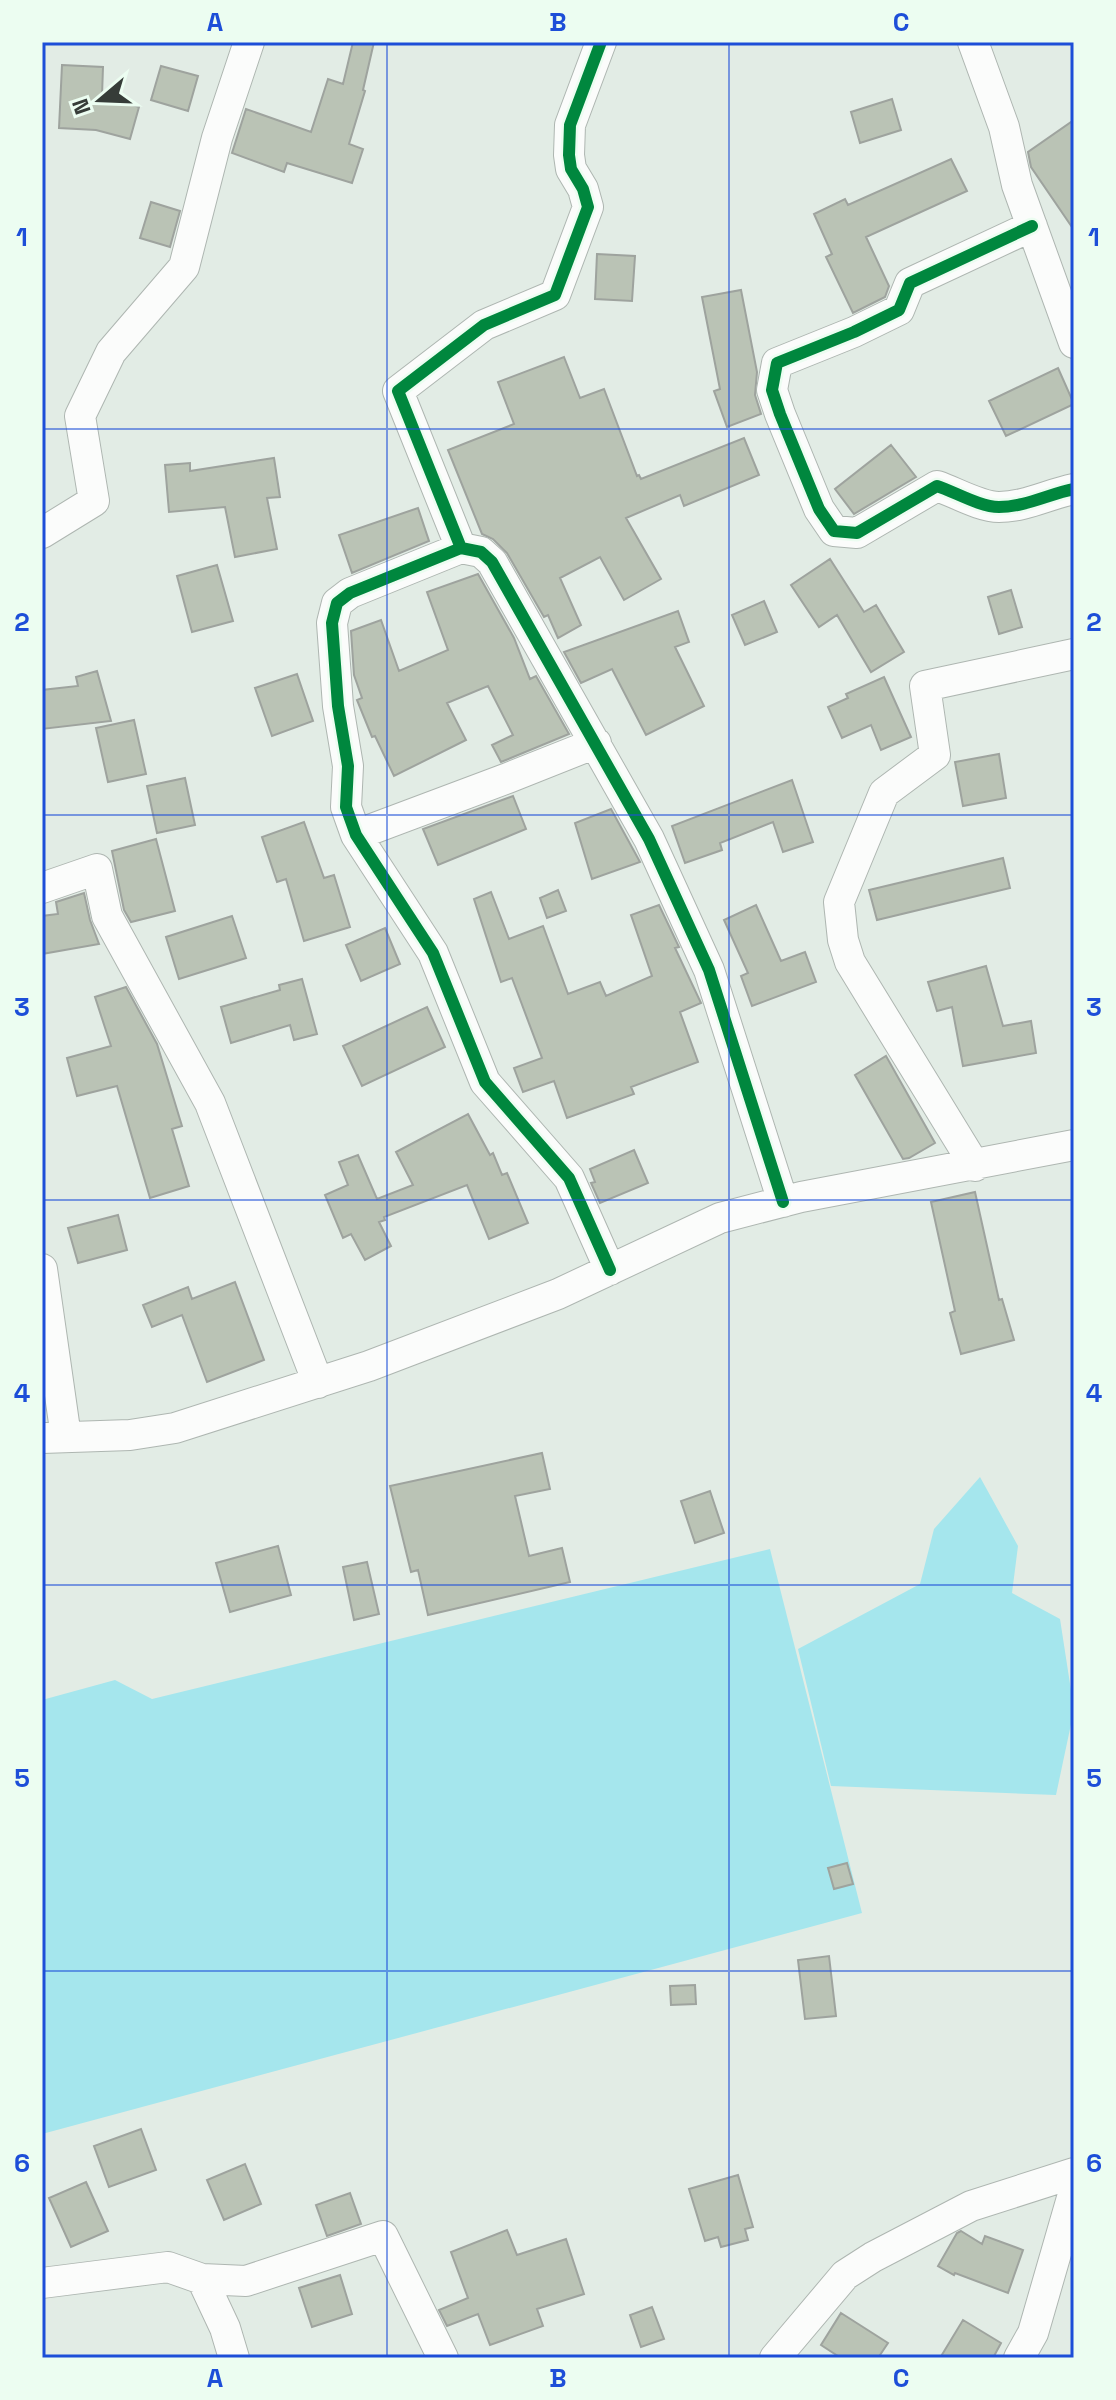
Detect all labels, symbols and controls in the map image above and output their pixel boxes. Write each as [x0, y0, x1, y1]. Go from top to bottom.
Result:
text: A [207, 5, 224, 39]
text: B [549, 5, 567, 39]
text: C [893, 5, 909, 39]
north arrow [60, 60, 140, 140]
text: N [65, 95, 97, 118]
text: 1 [16, 220, 28, 254]
text: 1 [1088, 220, 1100, 254]
text: 2 [14, 605, 30, 639]
text: 2 [1086, 605, 1102, 639]
text: 3 [14, 990, 30, 1024]
text: 3 [1086, 990, 1102, 1024]
text: 4 [14, 1376, 30, 1410]
text: 4 [1086, 1376, 1102, 1410]
text: 5 [14, 1761, 30, 1795]
text: 5 [1086, 1761, 1102, 1795]
text: 6 [14, 2146, 30, 2180]
text: 6 [1086, 2146, 1102, 2180]
text: A [207, 2361, 224, 2395]
text: B [549, 2361, 567, 2395]
text: C [893, 2361, 909, 2395]

